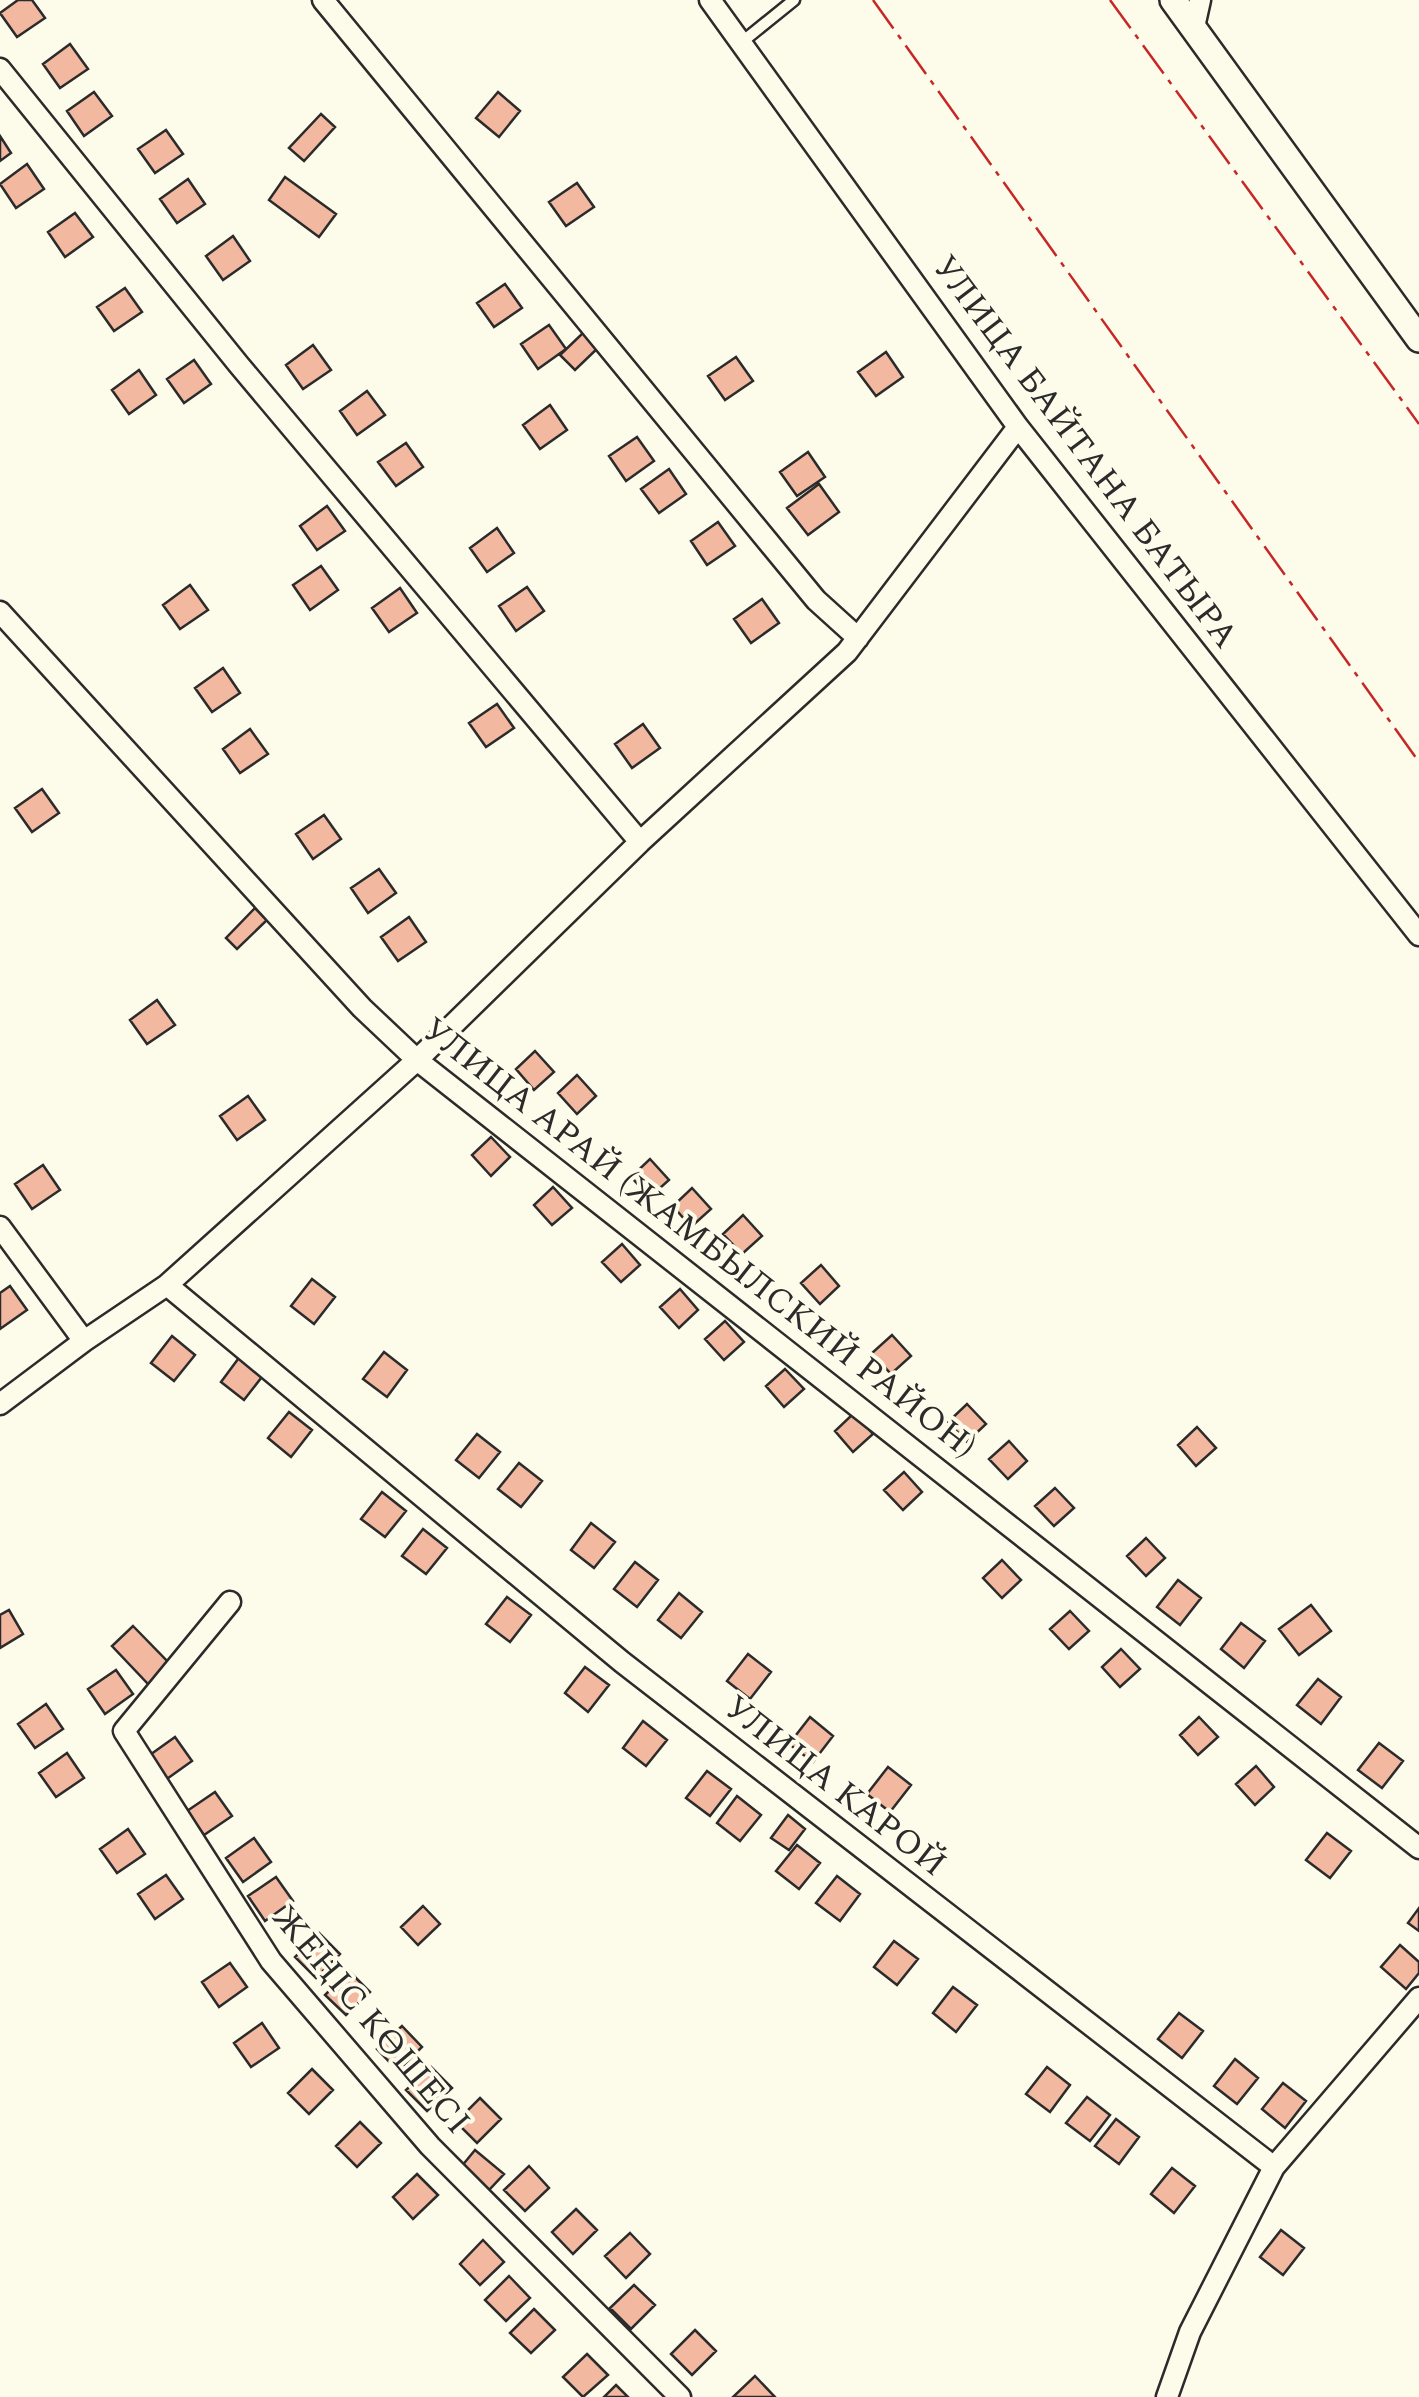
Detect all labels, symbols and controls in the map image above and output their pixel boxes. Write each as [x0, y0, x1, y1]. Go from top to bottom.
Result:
street label: УЛИЦА БАЙТАНА БАТЫРА [919, 244, 1251, 660]
street label: УЛИЦА АРАЙ (ЖАМБЫЛСКИЙ РАЙОН) [410, 1004, 988, 1472]
street label: УЛИЦА КАРОЙ [712, 1682, 958, 1890]
street label: ЖЕҢІС КӨШЕСІ [259, 1894, 483, 2146]

